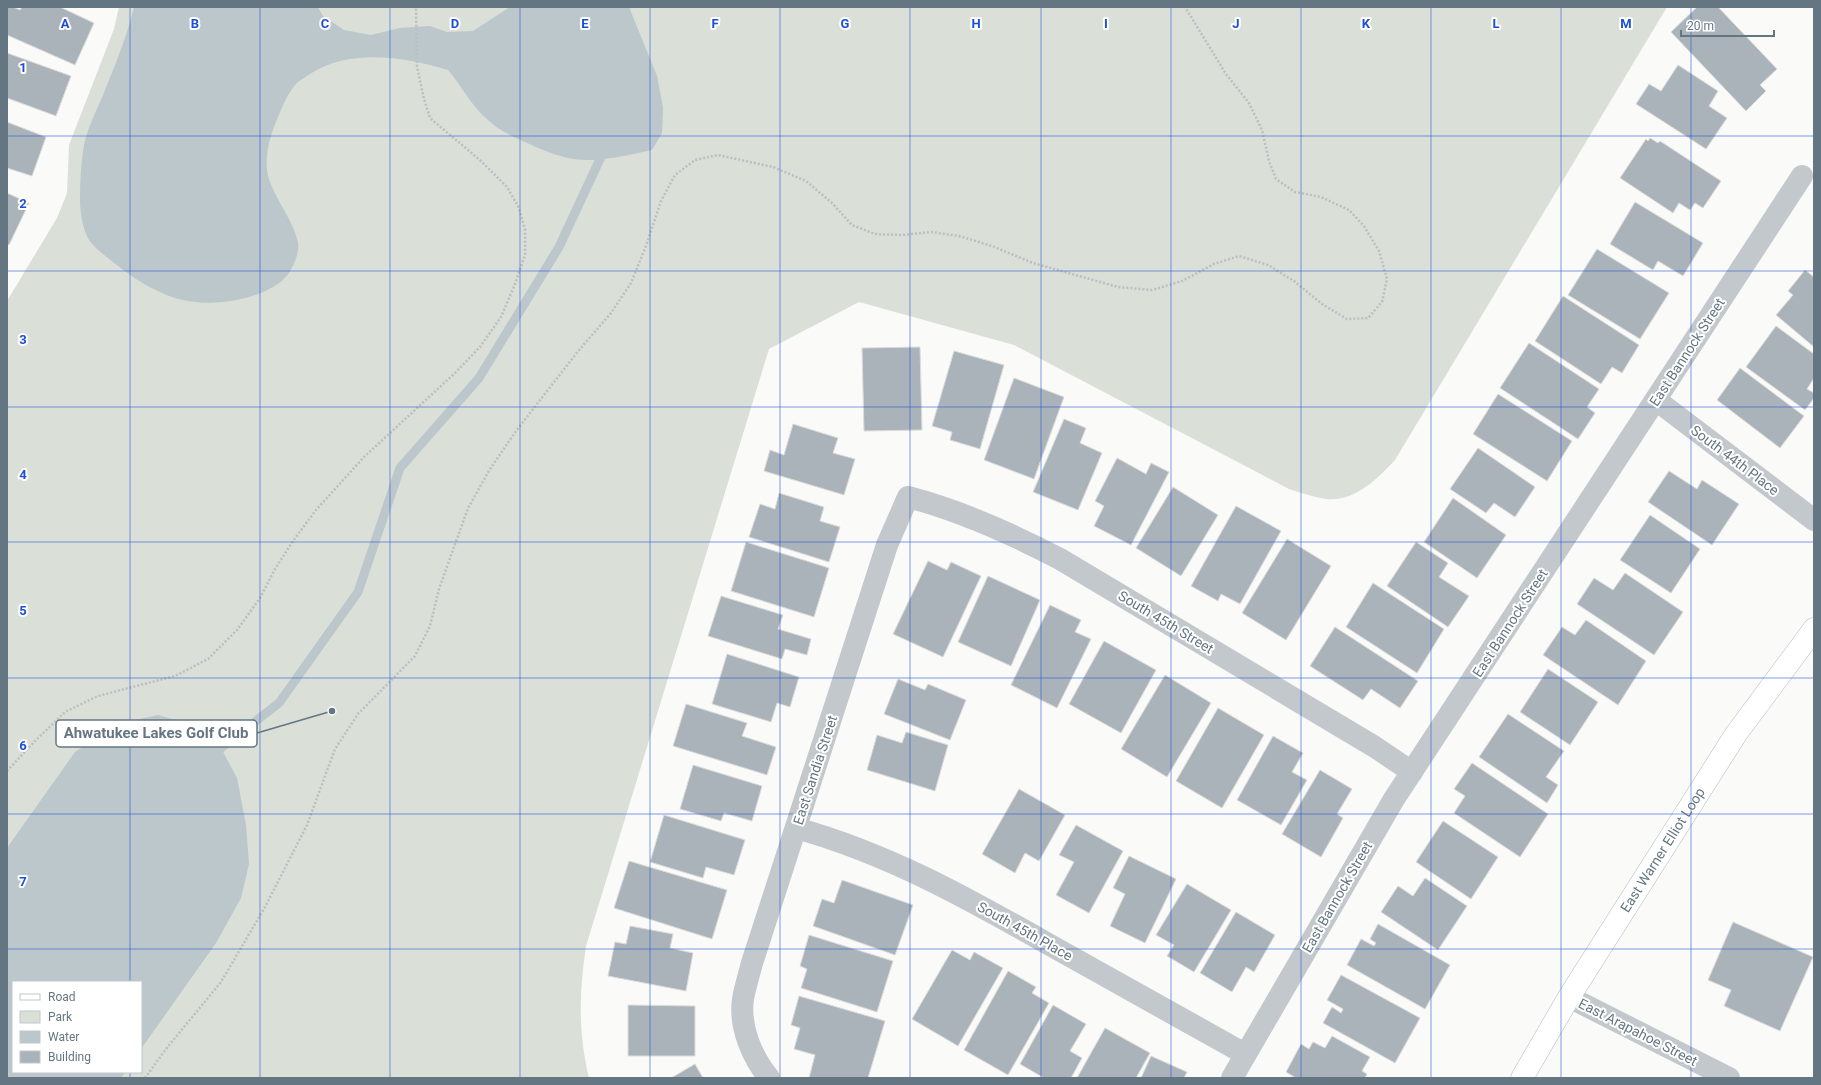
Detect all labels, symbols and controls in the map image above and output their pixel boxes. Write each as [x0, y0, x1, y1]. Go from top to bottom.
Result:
scale bar [1681, 12, 1774, 38]
text: A [61, 16, 70, 31]
text: B [191, 16, 199, 31]
text: C [321, 16, 330, 31]
text: D [451, 16, 459, 31]
text: E [581, 16, 589, 31]
text: F [711, 16, 719, 31]
text: G [841, 16, 850, 31]
text: H [971, 16, 981, 31]
text: I [1104, 16, 1108, 31]
text: J [1232, 16, 1240, 31]
text: K [1362, 16, 1371, 31]
text: L [1492, 16, 1500, 31]
text: M [1620, 16, 1632, 31]
text: 20 m [1687, 19, 1714, 33]
text: 1 [19, 60, 27, 75]
text: 2 [19, 196, 27, 211]
street label: East Bannock Street [1646, 295, 1728, 409]
text: 3 [19, 332, 27, 347]
street label: South 44th Place [1688, 422, 1782, 498]
text: 4 [19, 467, 27, 482]
street label: East Bannock Street [1469, 566, 1551, 680]
street label: South 45th Street [1115, 587, 1217, 657]
text: 5 [19, 603, 27, 618]
street label: East Sandia Street [790, 713, 840, 827]
callout: Ahwatukee Lakes Golf Club [56, 720, 257, 747]
text: Ahwatukee Lakes Golf Club [64, 724, 248, 742]
text: 6 [19, 738, 27, 753]
street label: East Warner Elliot Loop [1617, 784, 1708, 915]
street label: East Bannock Street [1299, 838, 1376, 955]
text: 7 [19, 874, 27, 889]
street label: South 45th Place [975, 898, 1075, 964]
legend [12, 981, 142, 1073]
text: Road [48, 990, 76, 1004]
street label: East Arapahoe Street [1576, 995, 1700, 1069]
text: Park [48, 1010, 73, 1024]
text: Water [48, 1030, 79, 1044]
text: Building [48, 1050, 91, 1064]

